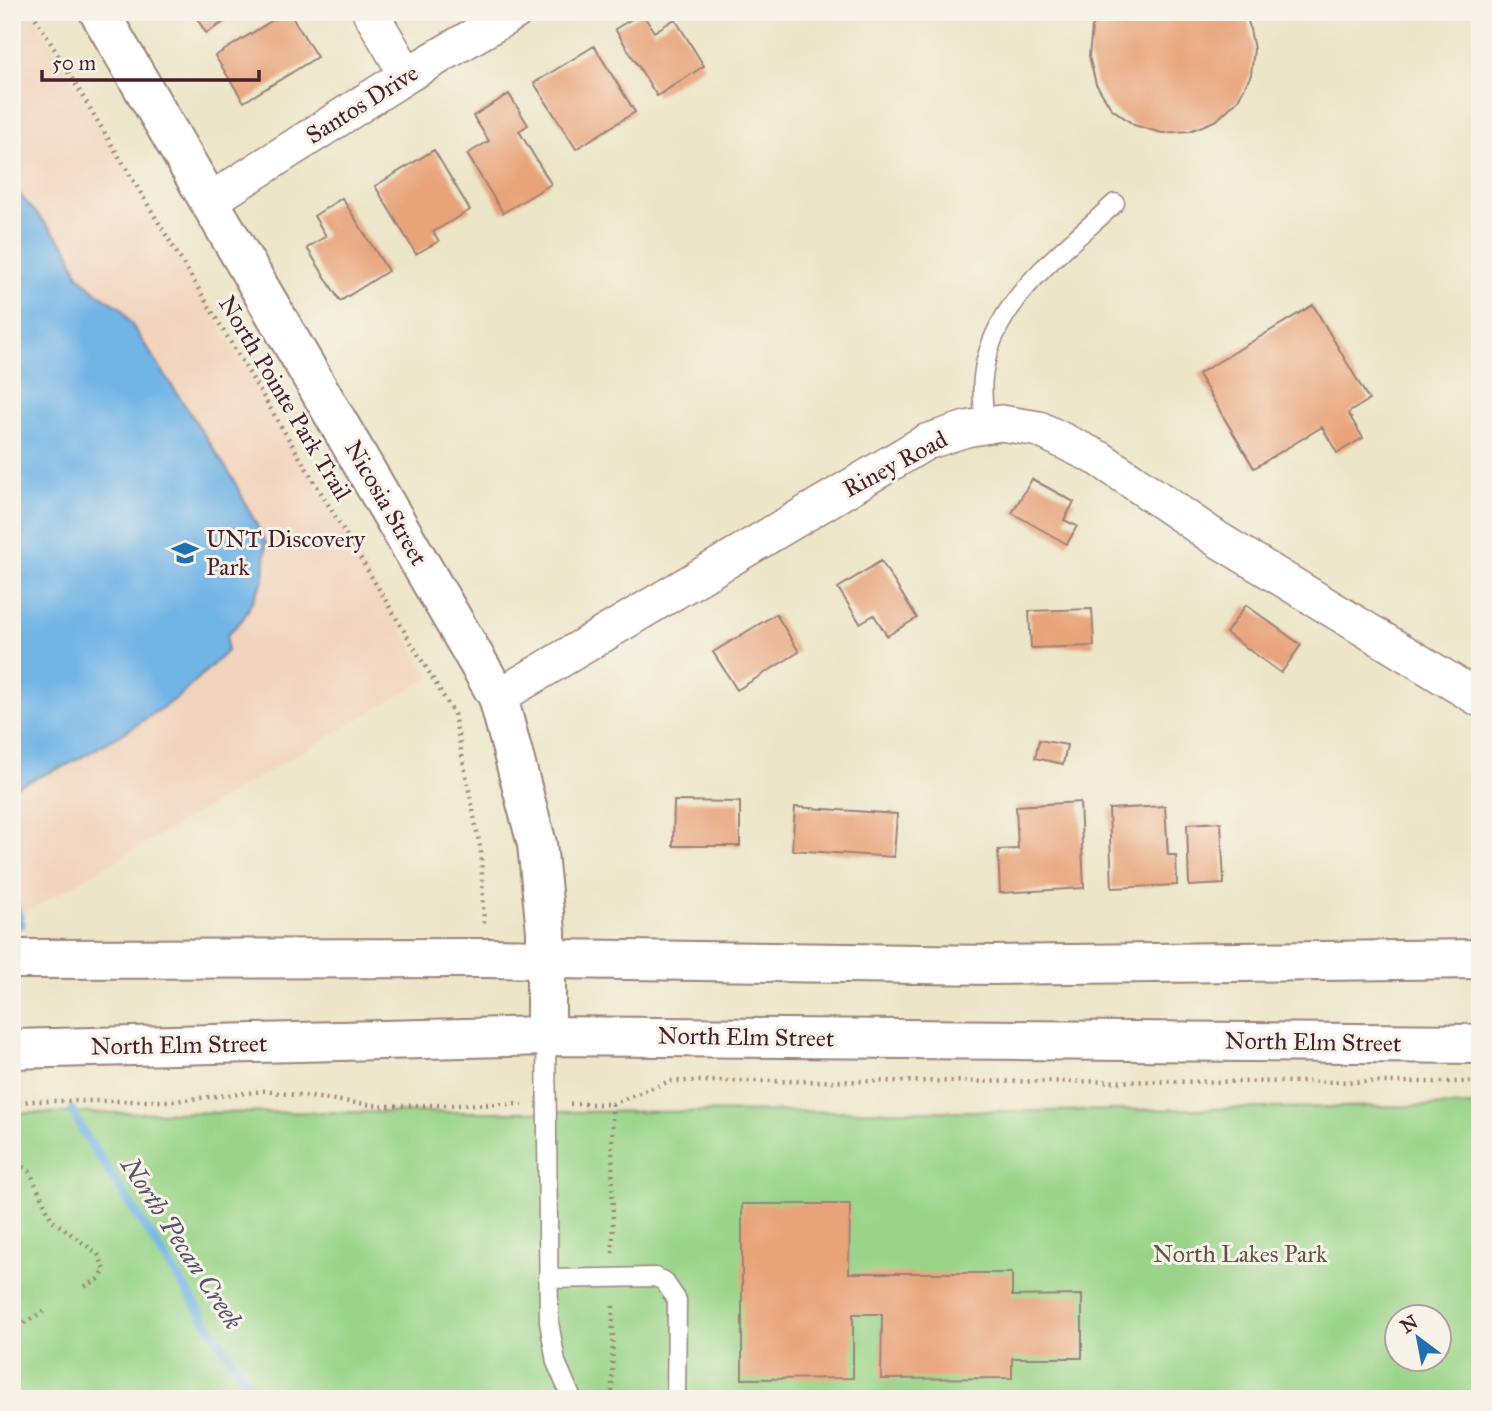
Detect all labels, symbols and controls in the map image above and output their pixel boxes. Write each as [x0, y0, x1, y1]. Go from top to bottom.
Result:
scale bar [42, 38, 259, 82]
text: 50 m [52, 50, 97, 76]
street label: Santos Drive [300, 58, 424, 150]
street label: North Pointe Park Trail [212, 290, 358, 506]
street label: Riney Road [838, 424, 952, 504]
street label: Nicosia Street [338, 435, 434, 571]
place label: UNT Discovery Park [206, 524, 366, 582]
school or university icon: UNT Discovery Park [170, 538, 200, 568]
street label: North Elm Street [657, 1020, 835, 1054]
street label: North Elm Street [1224, 1025, 1402, 1059]
street label: North Elm Street [90, 1028, 268, 1062]
water label: North Pecan Creek [113, 1149, 250, 1336]
park label: North Lakes Park [1153, 1239, 1328, 1269]
north arrow [1384, 1302, 1454, 1372]
text: N [1396, 1310, 1422, 1338]

